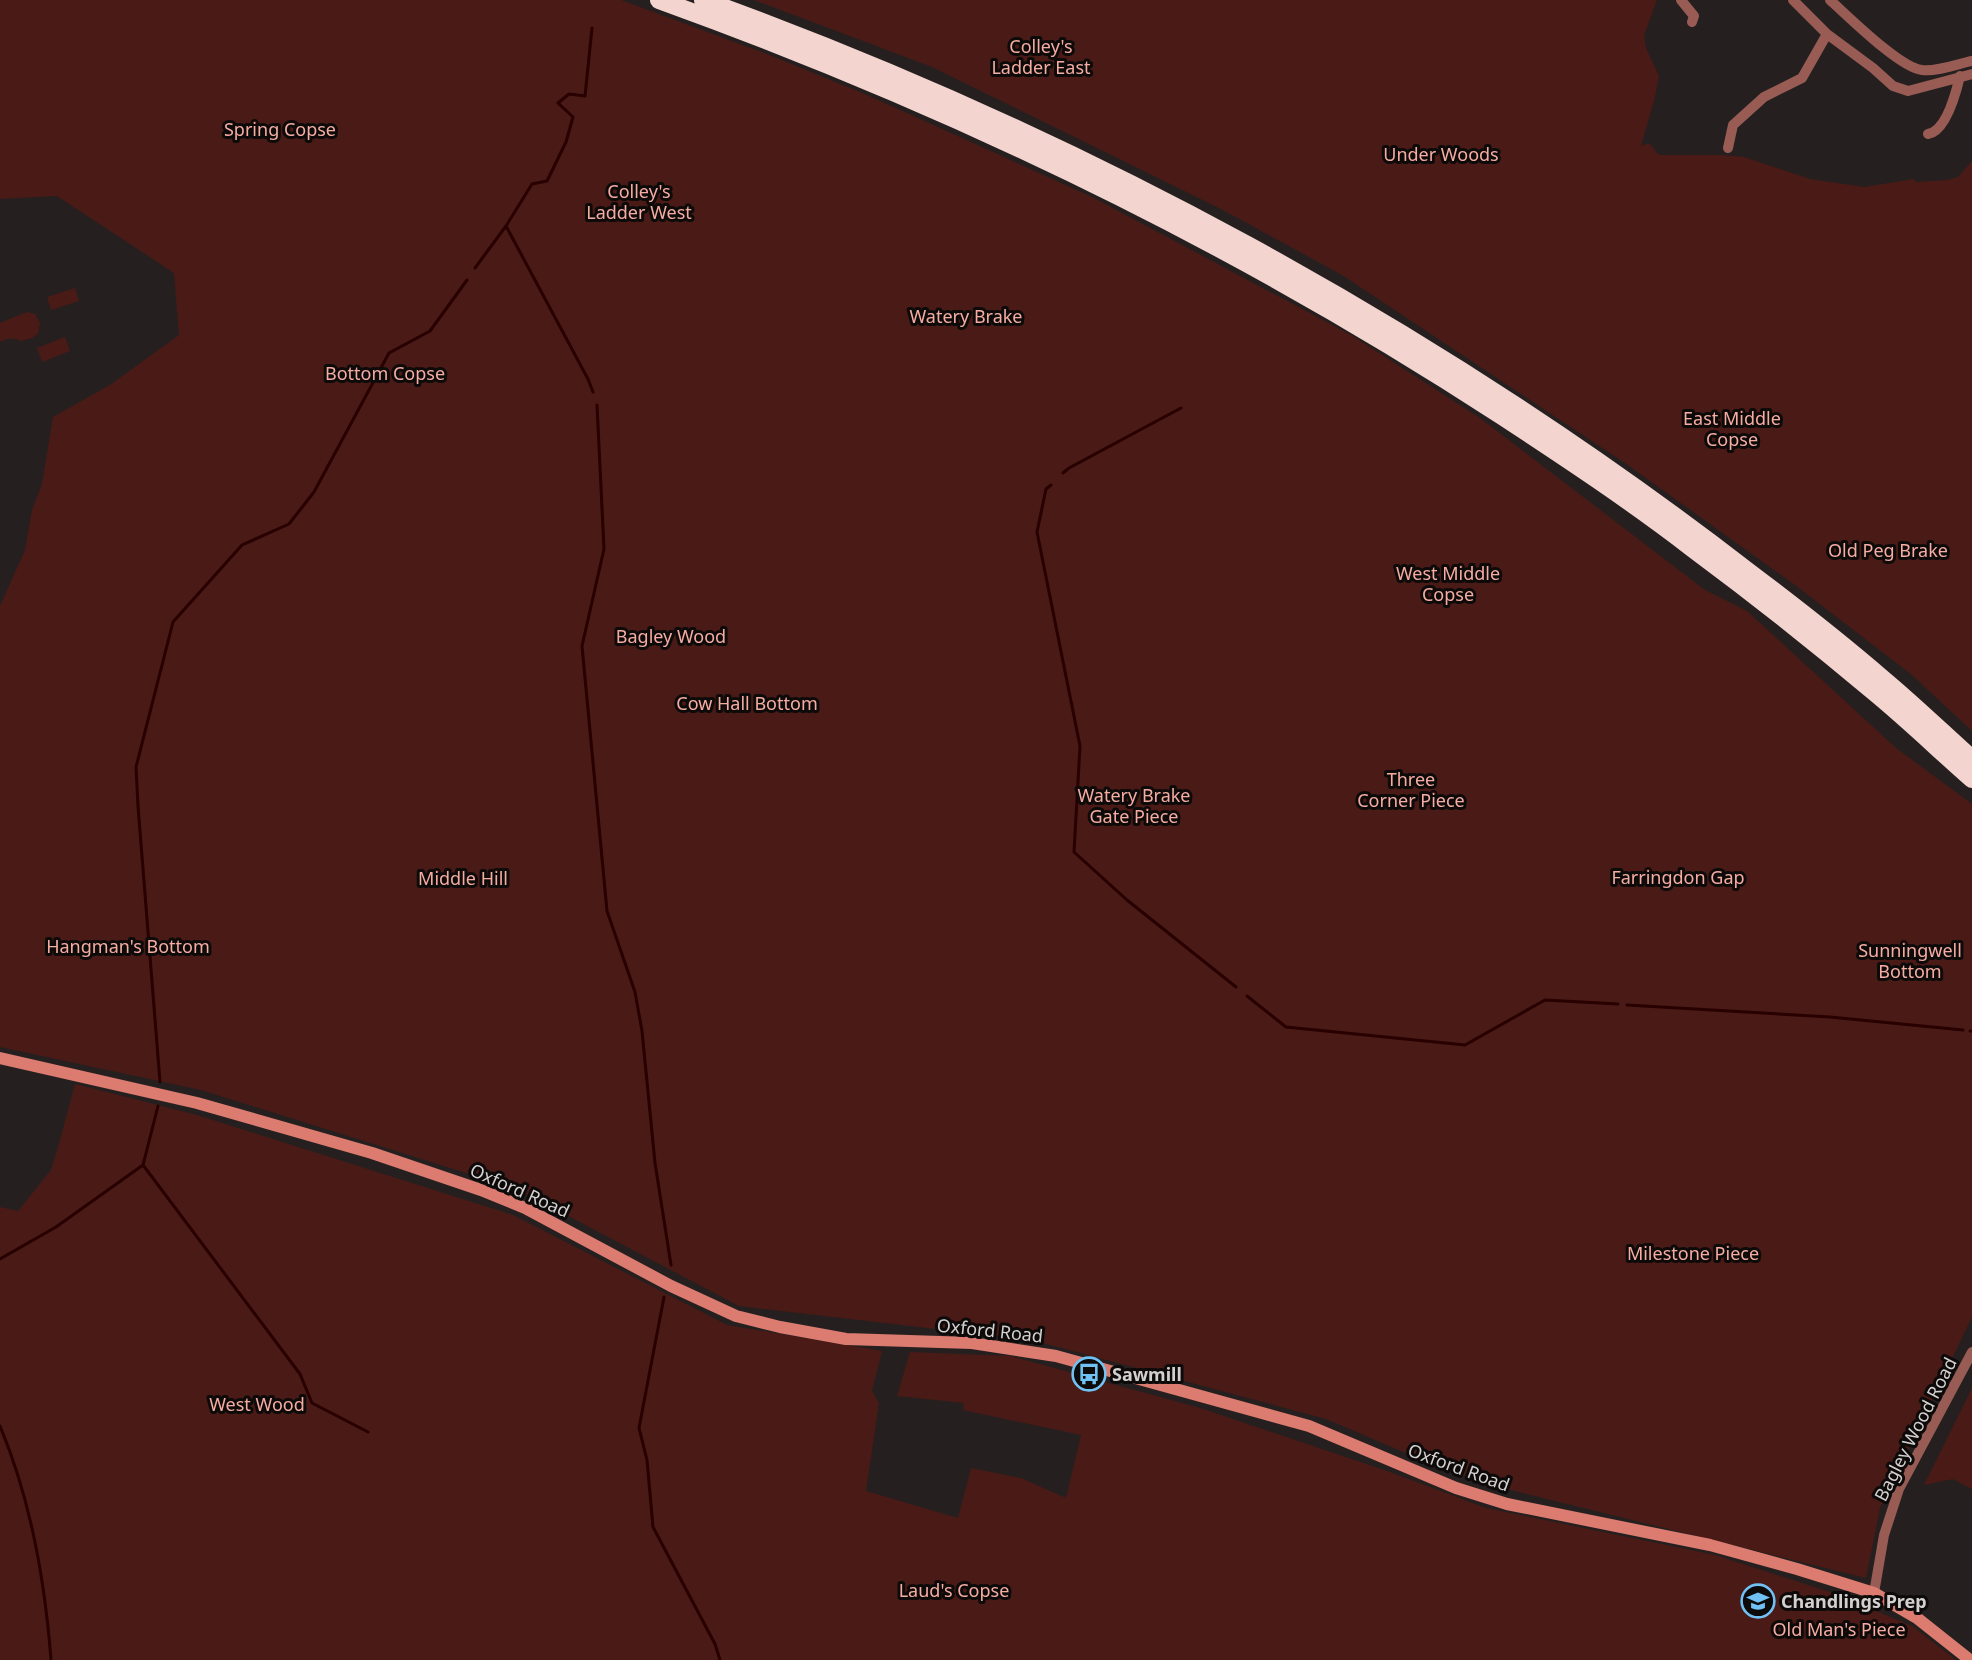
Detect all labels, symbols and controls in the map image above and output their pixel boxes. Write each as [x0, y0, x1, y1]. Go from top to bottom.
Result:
park label: Colley's Ladder East [991, 34, 1091, 79]
park label: Spring Copse [224, 117, 336, 141]
park label: Under Woods [1383, 142, 1499, 166]
park label: Colley's Ladder West [586, 179, 692, 224]
park label: Watery Brake [909, 304, 1023, 328]
park label: Bottom Copse [325, 361, 445, 385]
park label: East Middle Copse [1683, 406, 1781, 451]
park label: Old Peg Brake [1828, 538, 1948, 562]
park label: West Middle Copse [1396, 561, 1500, 606]
park label: Bagley Wood [616, 624, 726, 648]
park label: Cow Hall Bottom [676, 691, 818, 715]
park label: Three Corner Piece [1357, 767, 1465, 812]
park label: Watery Brake Gate Piece [1077, 783, 1191, 828]
park label: Farringdon Gap [1611, 865, 1745, 889]
park label: Middle Hill [418, 866, 508, 890]
park label: Hangman's Bottom [46, 934, 210, 958]
park label: Sunningwell Bottom [1858, 938, 1962, 983]
street label: Oxford Road [466, 1157, 574, 1223]
park label: Milestone Piece [1627, 1241, 1759, 1265]
street label: Oxford Road [936, 1312, 1044, 1348]
street label: Bagley Wood Road [1868, 1353, 1962, 1505]
bus stop icon: Sawmill [1071, 1356, 1107, 1392]
place label: Sawmill [1112, 1362, 1182, 1386]
park label: West Wood [209, 1392, 305, 1416]
street label: Oxford Road [1405, 1437, 1513, 1497]
park label: Laud's Copse [899, 1578, 1009, 1602]
school or university icon: Chandlings Prep [1740, 1583, 1776, 1619]
place label: Chandlings Prep [1781, 1589, 1927, 1613]
park label: Old Man's Piece [1772, 1617, 1906, 1641]

